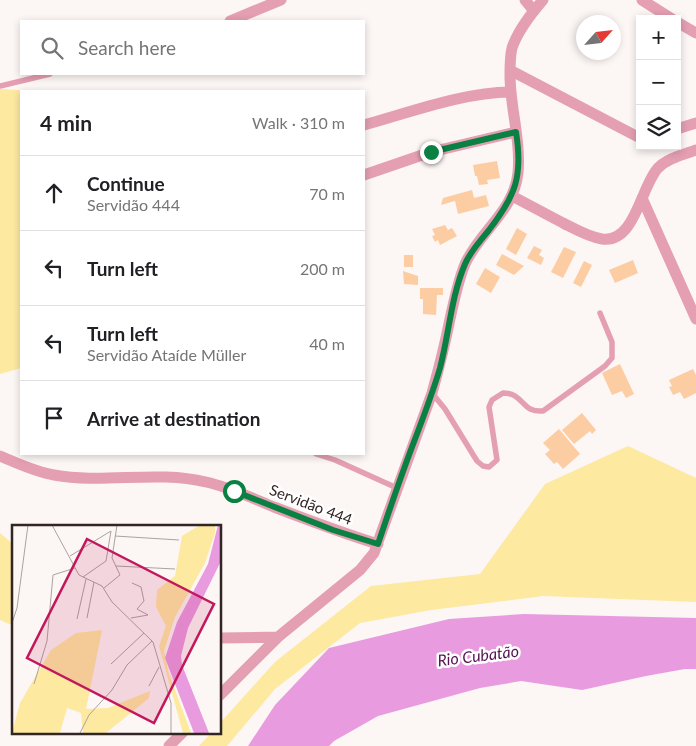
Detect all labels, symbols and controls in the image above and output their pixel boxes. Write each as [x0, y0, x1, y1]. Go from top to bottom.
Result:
north arrow [576, 15, 621, 60]
map controls [636, 15, 681, 150]
button: + [636, 15, 681, 60]
search box [20, 20, 365, 75]
icon: search [38, 34, 66, 62]
text: Search here [78, 36, 176, 59]
button: − [636, 60, 681, 105]
button: layers [636, 105, 681, 150]
text: 4 min [40, 110, 92, 135]
text: Walk · 310 m [252, 113, 345, 132]
route end [420, 141, 443, 164]
text: Continue [87, 172, 165, 195]
icon: ahead [40, 179, 68, 207]
text: 70 m [309, 184, 345, 203]
text: Servidão 444 [87, 195, 180, 214]
icon: left [40, 254, 68, 282]
text: Turn left [87, 257, 158, 280]
text: 200 m [300, 259, 345, 278]
text: Turn left [87, 322, 158, 345]
icon: left [40, 329, 68, 357]
text: 40 m [309, 334, 345, 353]
text: Servidão Ataíde Müller [87, 345, 246, 364]
icon: arrive [40, 404, 68, 432]
text: Arrive at destination [87, 407, 260, 430]
route start [223, 480, 246, 503]
street label: Servidão 444 [267, 480, 355, 528]
inset map [12, 525, 221, 734]
water label: Rio Cubatão [436, 641, 520, 669]

